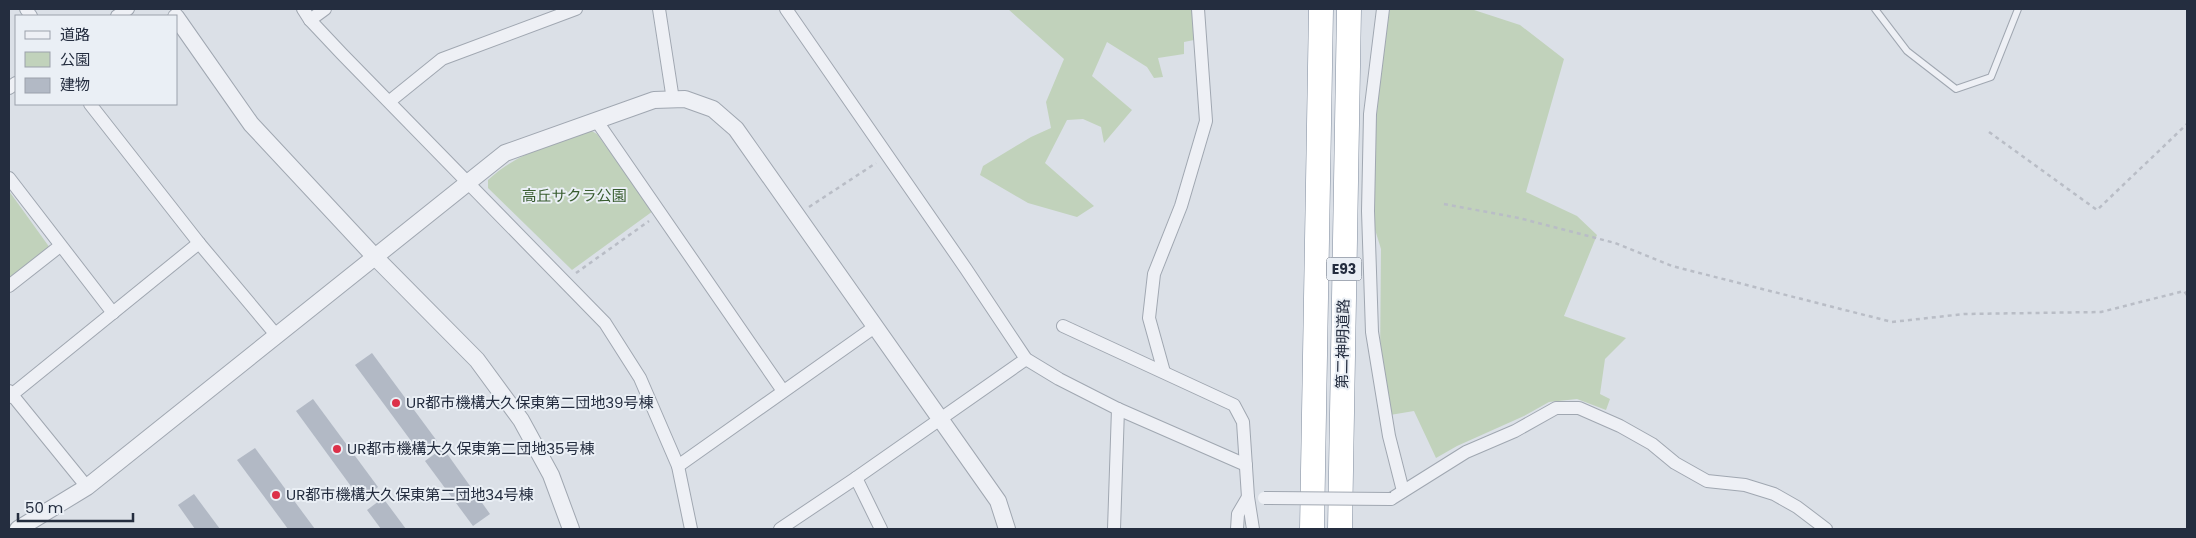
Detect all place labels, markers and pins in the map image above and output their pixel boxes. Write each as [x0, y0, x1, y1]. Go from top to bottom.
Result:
place label: UR都市機構大久保東第二団地39号棟 [406, 392, 654, 413]
marker: UR都市機構大久保東第二団地39号棟 [390, 397, 402, 409]
place label: UR都市機構大久保東第二団地35号棟 [347, 438, 595, 459]
marker: UR都市機構大久保東第二団地35号棟 [331, 443, 343, 455]
place label: UR都市機構大久保東第二団地34号棟 [286, 484, 534, 505]
marker: UR都市機構大久保東第二団地34号棟 [270, 489, 282, 501]

